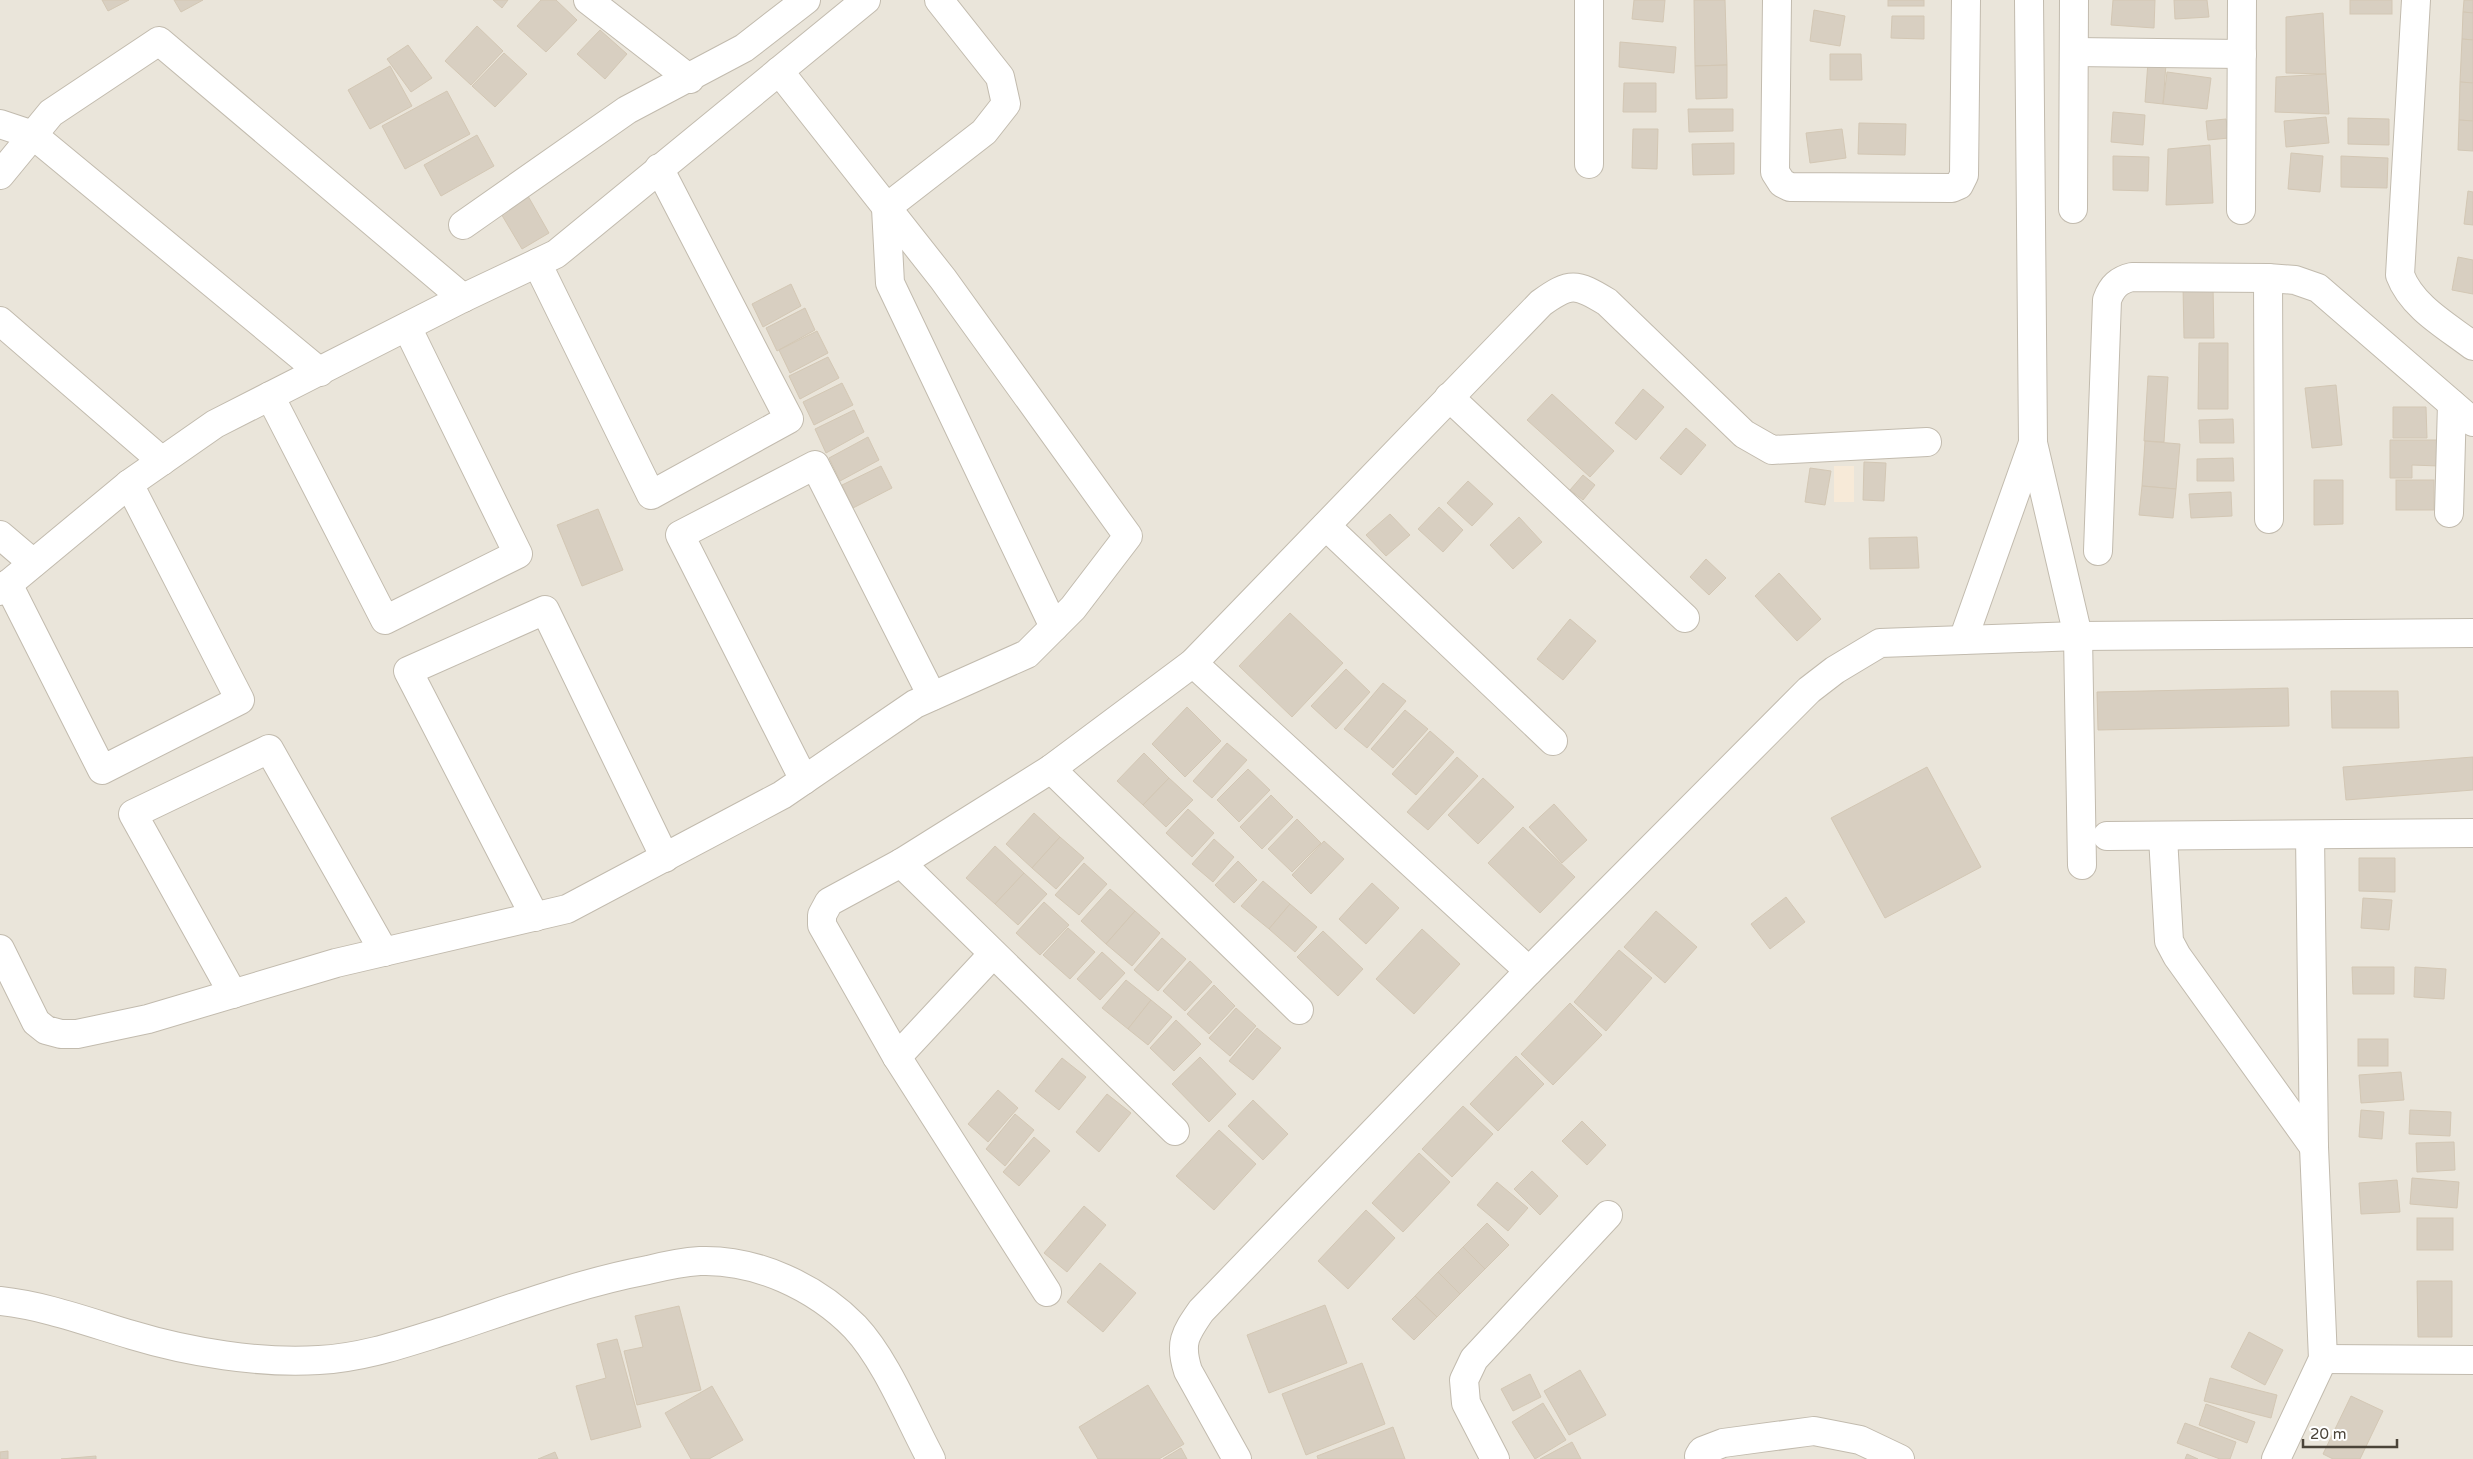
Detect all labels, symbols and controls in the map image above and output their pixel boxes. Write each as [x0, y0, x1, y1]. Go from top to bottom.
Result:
scale bar [2303, 1416, 2397, 1448]
text: 20 m [2310, 1425, 2347, 1443]

